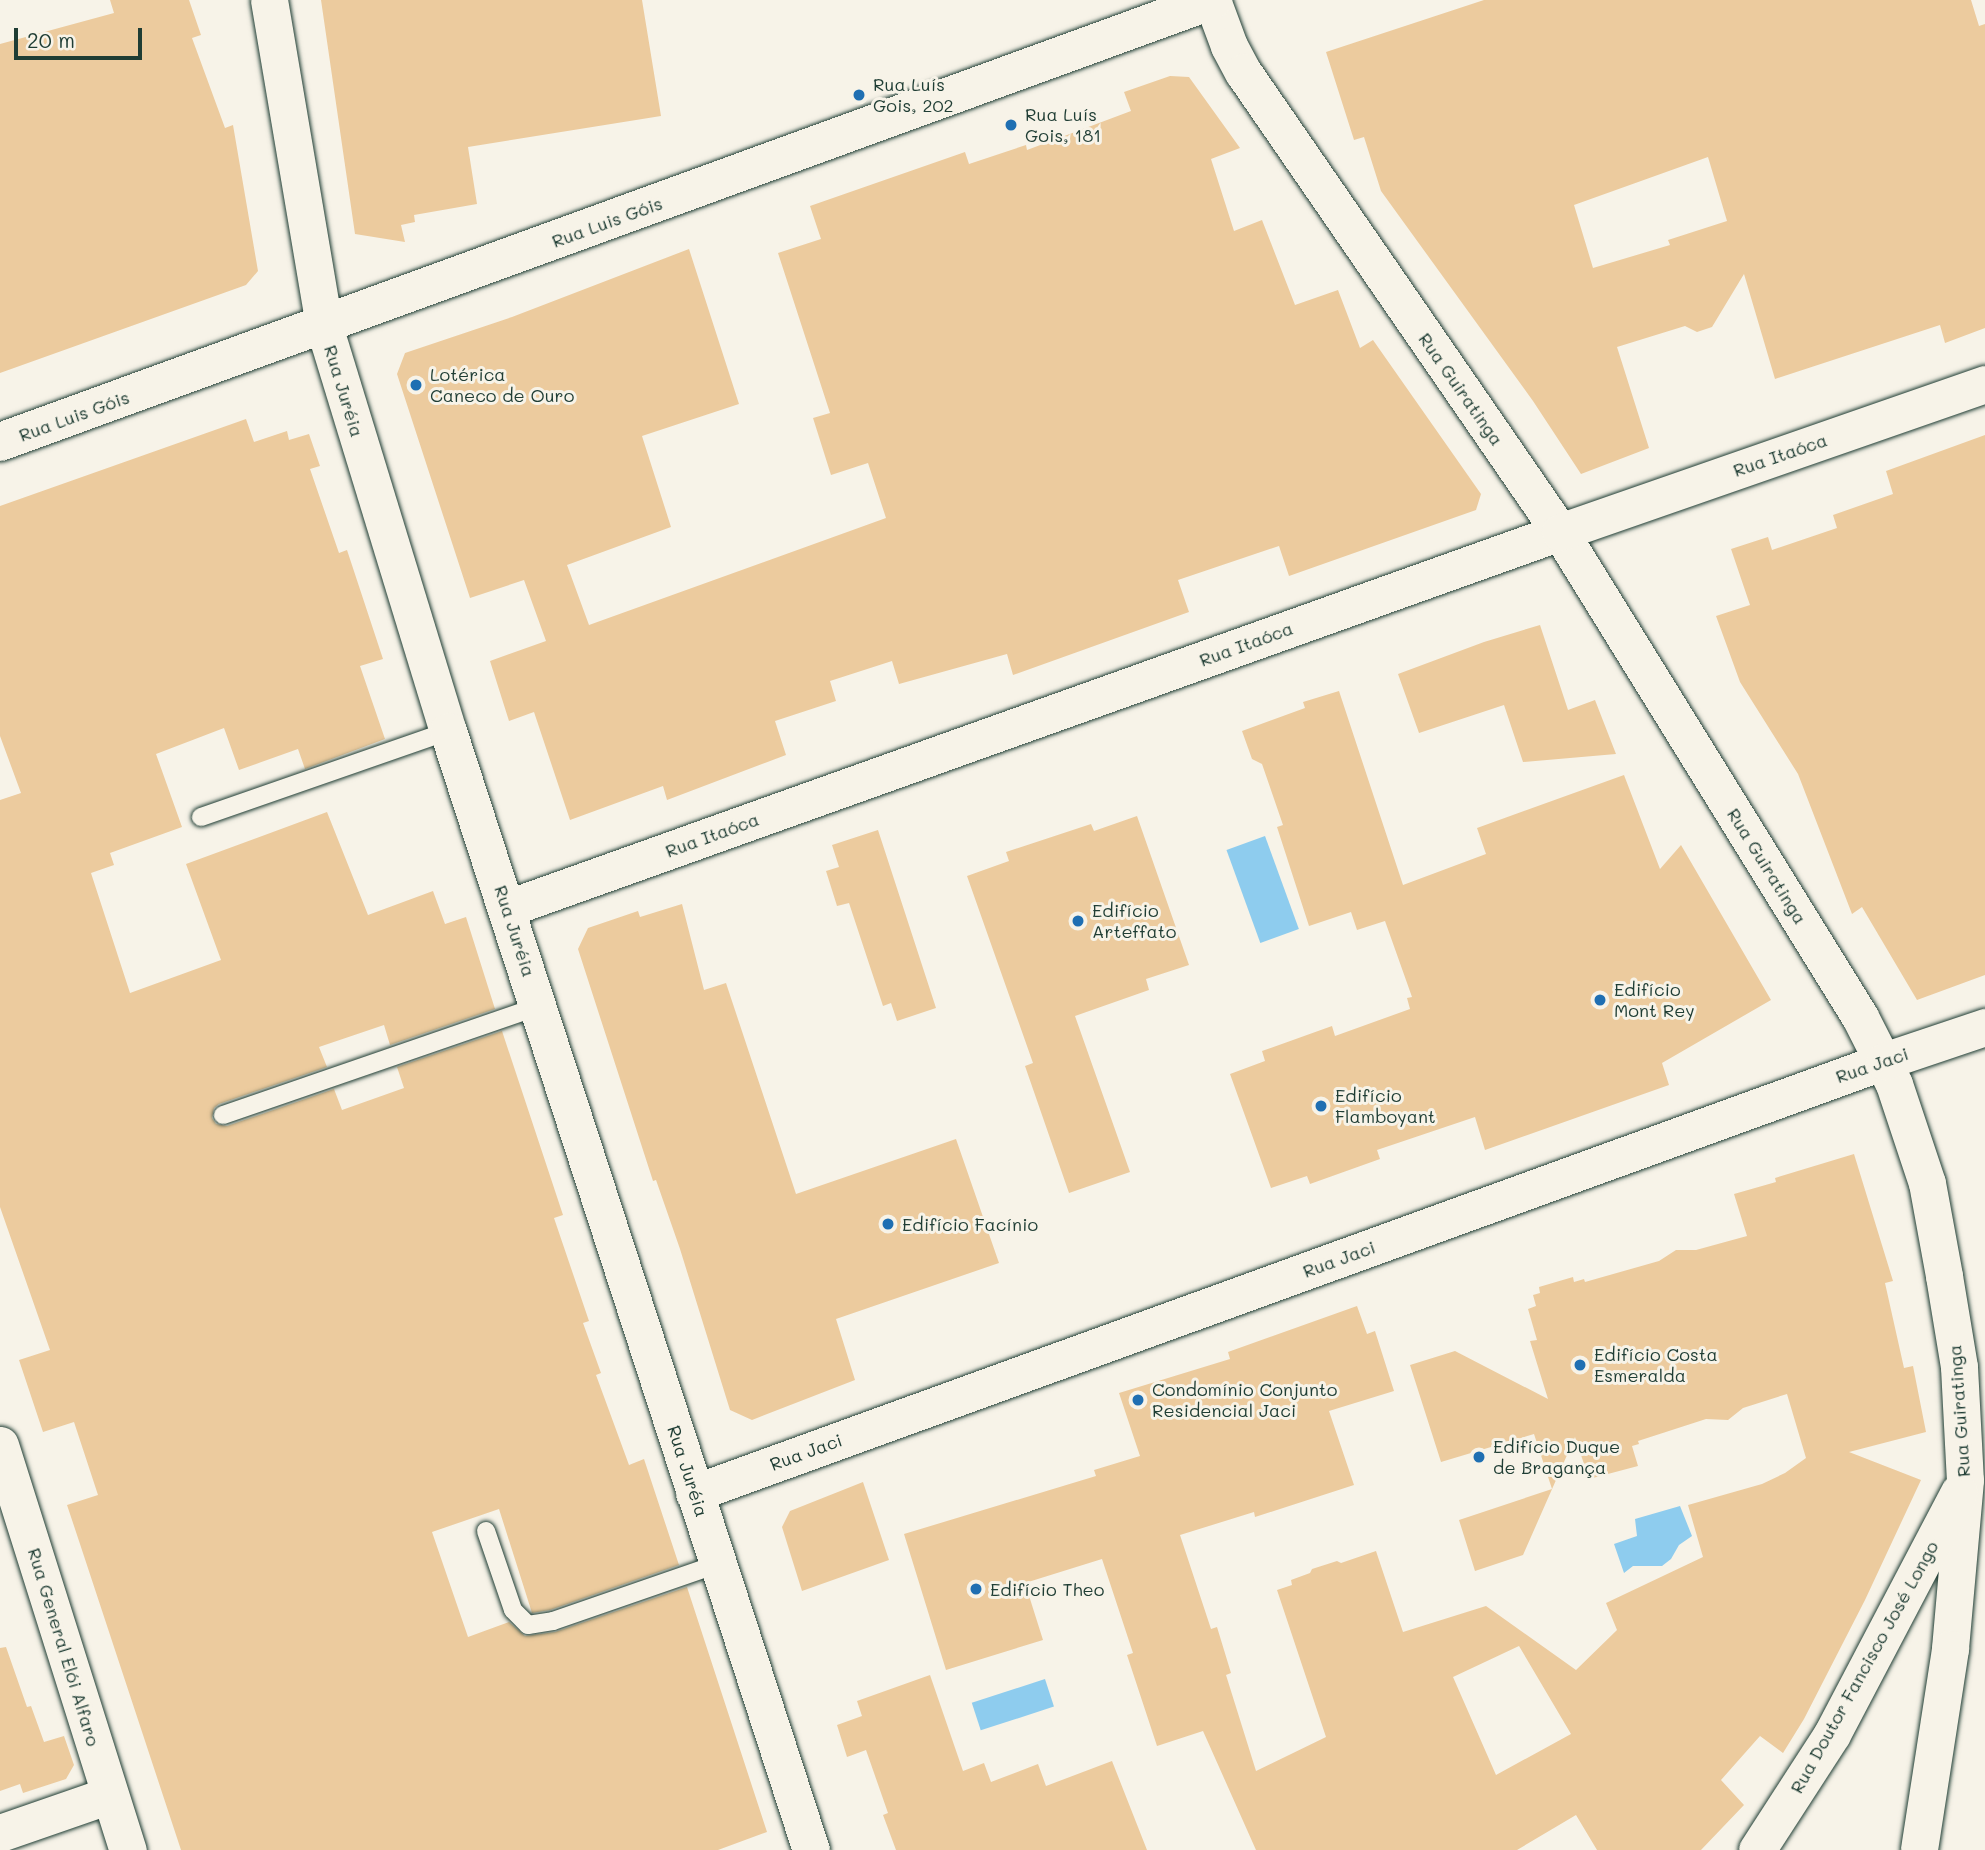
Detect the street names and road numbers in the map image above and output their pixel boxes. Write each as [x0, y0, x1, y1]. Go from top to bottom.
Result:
street label: Rua Luis Góis [549, 192, 665, 252]
street label: Rua Guiratinga [1414, 329, 1508, 449]
street label: Rua Juréia [320, 342, 368, 440]
street label: Rua Luis Góis [16, 386, 132, 446]
street label: Rua Itaóca [1730, 429, 1830, 481]
street label: Rua Itaóca [1196, 617, 1296, 671]
street label: Rua Guiratinga [1723, 804, 1811, 928]
street label: Rua Itaóca [662, 808, 762, 862]
street label: Rua Juréia [490, 882, 540, 980]
street label: Rua Jaci [1833, 1042, 1911, 1088]
street label: Rua Jaci [1300, 1236, 1378, 1282]
street label: Rua Guiratinga [1944, 1344, 1974, 1478]
street label: Rua Juréia [663, 1422, 713, 1520]
street label: Rua Jaci [767, 1429, 845, 1475]
street label: Rua Doutor Fancisco José Longo [1785, 1537, 1943, 1797]
street label: Rua General Elói Alfaro [24, 1545, 104, 1749]

